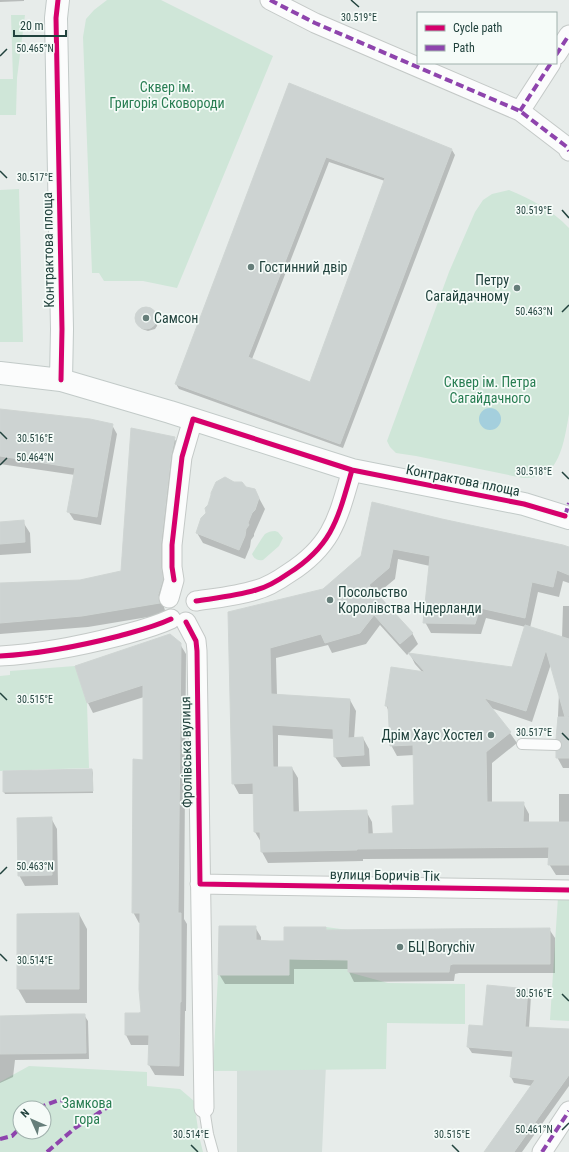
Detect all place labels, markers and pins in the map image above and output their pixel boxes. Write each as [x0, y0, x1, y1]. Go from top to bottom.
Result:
place label: Гостинний двір [259, 259, 348, 275]
marker: Гостинний двір [246, 262, 256, 272]
place label: Петру Сагайдачному [425, 272, 509, 304]
marker: Петру Сагайдачному [512, 283, 522, 293]
place label: Самсон [154, 310, 198, 326]
marker: Самсон [141, 313, 151, 323]
place label: Посольство Королівства Нідерланди [338, 584, 482, 616]
marker: Посольство Королівства Нідерланди [325, 595, 335, 605]
place label: Дрім Хаус Хостел [381, 727, 483, 743]
marker: Дрім Хаус Хостел [486, 730, 496, 740]
place label: БЦ Borychiv [408, 939, 475, 955]
marker: БЦ Borychiv [395, 942, 405, 952]

